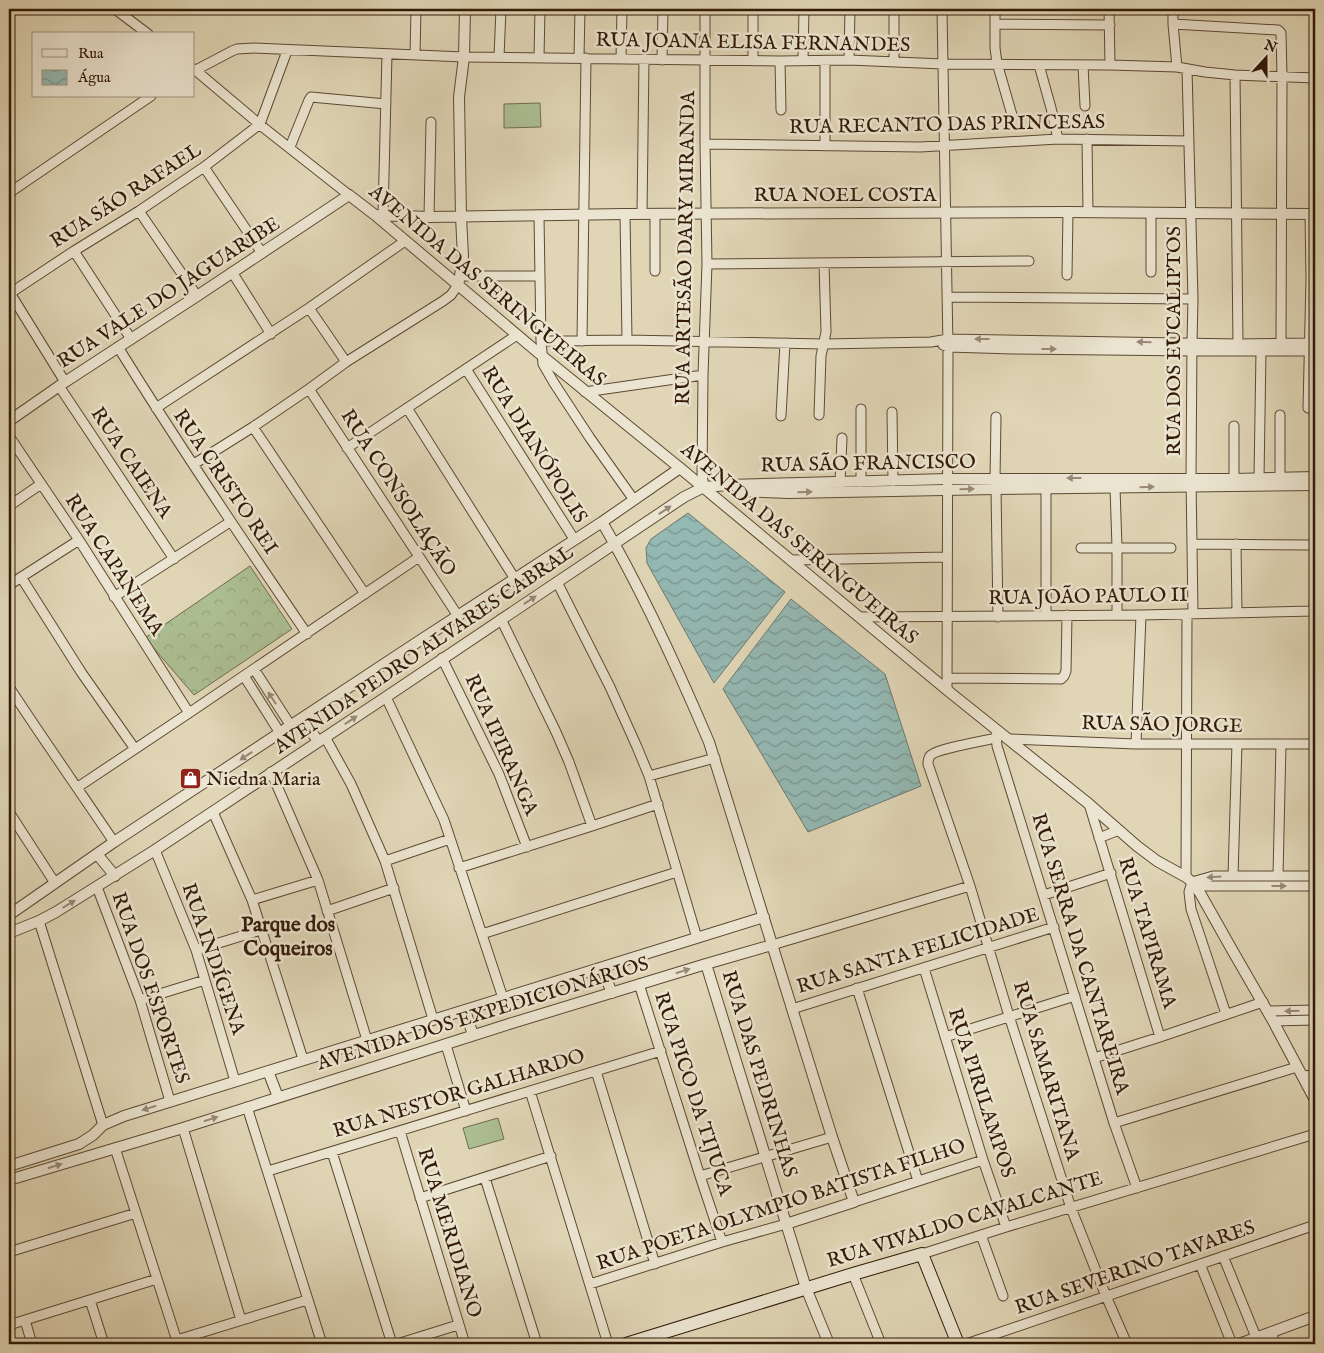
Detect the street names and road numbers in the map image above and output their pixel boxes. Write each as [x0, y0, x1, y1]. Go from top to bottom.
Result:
street label: RUA JOANA ELISA FERNANDES [595, 28, 911, 58]
street label: RUA ARTESÃO DARY MIRANDA [671, 90, 701, 405]
street label: RUA RECANTO DAS PRINCESAS [789, 110, 1105, 140]
street label: RUA SÃO RAFAEL [46, 137, 207, 254]
street label: AVENIDA DAS SERINGUEIRAS [363, 179, 611, 393]
street label: RUA NOEL COSTA [754, 183, 937, 208]
street label: RUA VALE DO JAGUARIBE [53, 211, 285, 374]
street label: RUA DOS EUCALIPTOS [1162, 226, 1187, 456]
street label: RUA DIANÓPOLIS [476, 362, 592, 528]
street label: RUA CAIENA [85, 403, 178, 524]
street label: RUA CRISTO REI [167, 405, 283, 560]
street label: RUA CONSOLAÇÃO [335, 405, 461, 581]
street label: AVENIDA DAS SERINGUEIRAS [675, 437, 923, 651]
street label: RUA SÃO FRANCISCO [760, 450, 976, 478]
street label: RUA CAPANEMA [59, 489, 169, 641]
street label: AVENIDA PEDRO ALVARES CABRAL [269, 540, 579, 760]
street label: RUA JOÃO PAULO II [988, 583, 1188, 611]
street label: RUA IPIRANGA [459, 670, 544, 820]
street label: RUA SÃO JORGE [1081, 711, 1243, 739]
street label: RUA SERRA DA CANTAREIRA [1025, 810, 1135, 1098]
street label: RUA TAPIRAMA [1112, 854, 1182, 1012]
street label: RUA INDÍGENA [175, 880, 251, 1039]
street label: RUA DOS ESPORTES [105, 889, 195, 1087]
street label: RUA SANTA FELICIDADE [794, 902, 1042, 1000]
street label: AVENIDA DOS EXPEDICIONÁRIOS [313, 952, 652, 1077]
street label: RUA DAS PEDRINHAS [716, 967, 802, 1181]
street label: RUA SAMARITANA [1007, 978, 1085, 1164]
street label: RUA PICO DA TIJUCA [648, 989, 738, 1200]
street label: RUA PIRILAMPOS [942, 1005, 1020, 1181]
street label: RUA NESTOR GALHARDO [330, 1044, 588, 1144]
street label: RUA POETA OLYMPIO BATISTA FILHO [593, 1133, 969, 1277]
street label: RUA MERIDIANO [411, 1145, 487, 1321]
street label: RUA VIVALDO CAVALCANTE [824, 1166, 1106, 1274]
street label: RUA SEVERINO TAVARES [1012, 1215, 1258, 1321]

